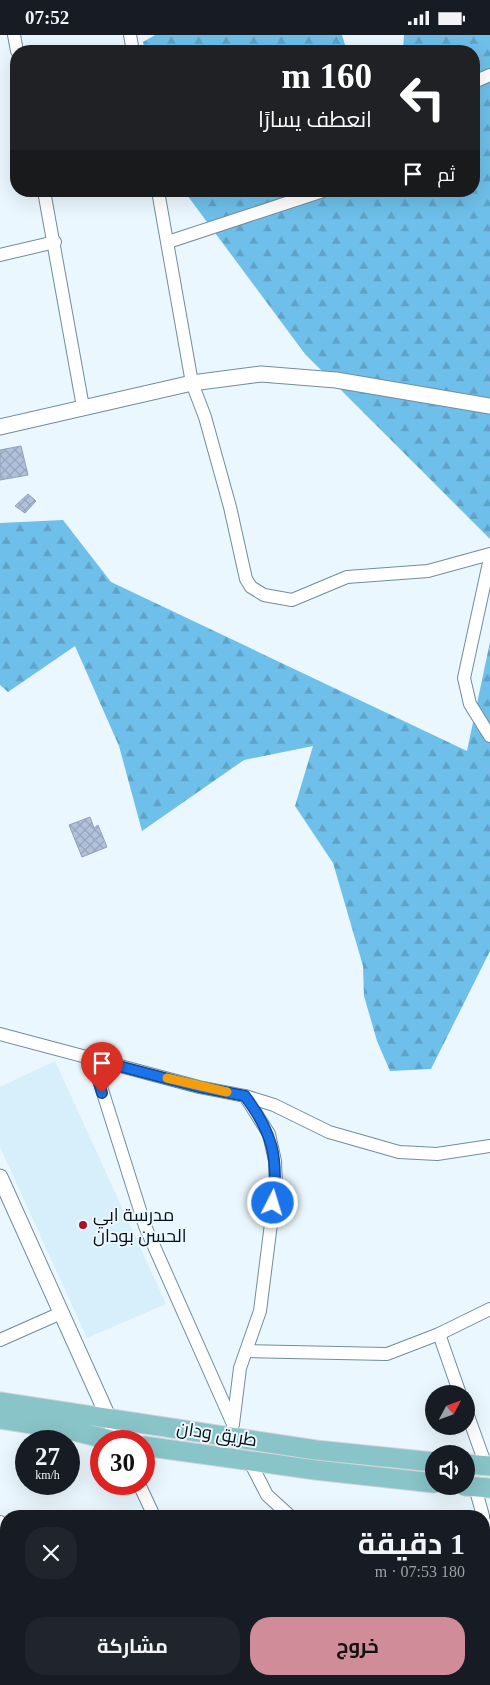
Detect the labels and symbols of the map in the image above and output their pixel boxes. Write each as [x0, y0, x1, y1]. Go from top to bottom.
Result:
pin [81, 1042, 123, 1093]
position arrow [246, 1176, 298, 1228]
place label: مدرسة ابي الحسن بودان [93, 1205, 187, 1247]
marker: مدرسة ابي الحسن بودان [77, 1219, 89, 1231]
north arrow [425, 1385, 475, 1435]
street label: طريق ودان [175, 1418, 259, 1452]
speed limit sign: 30 [90, 1430, 155, 1495]

